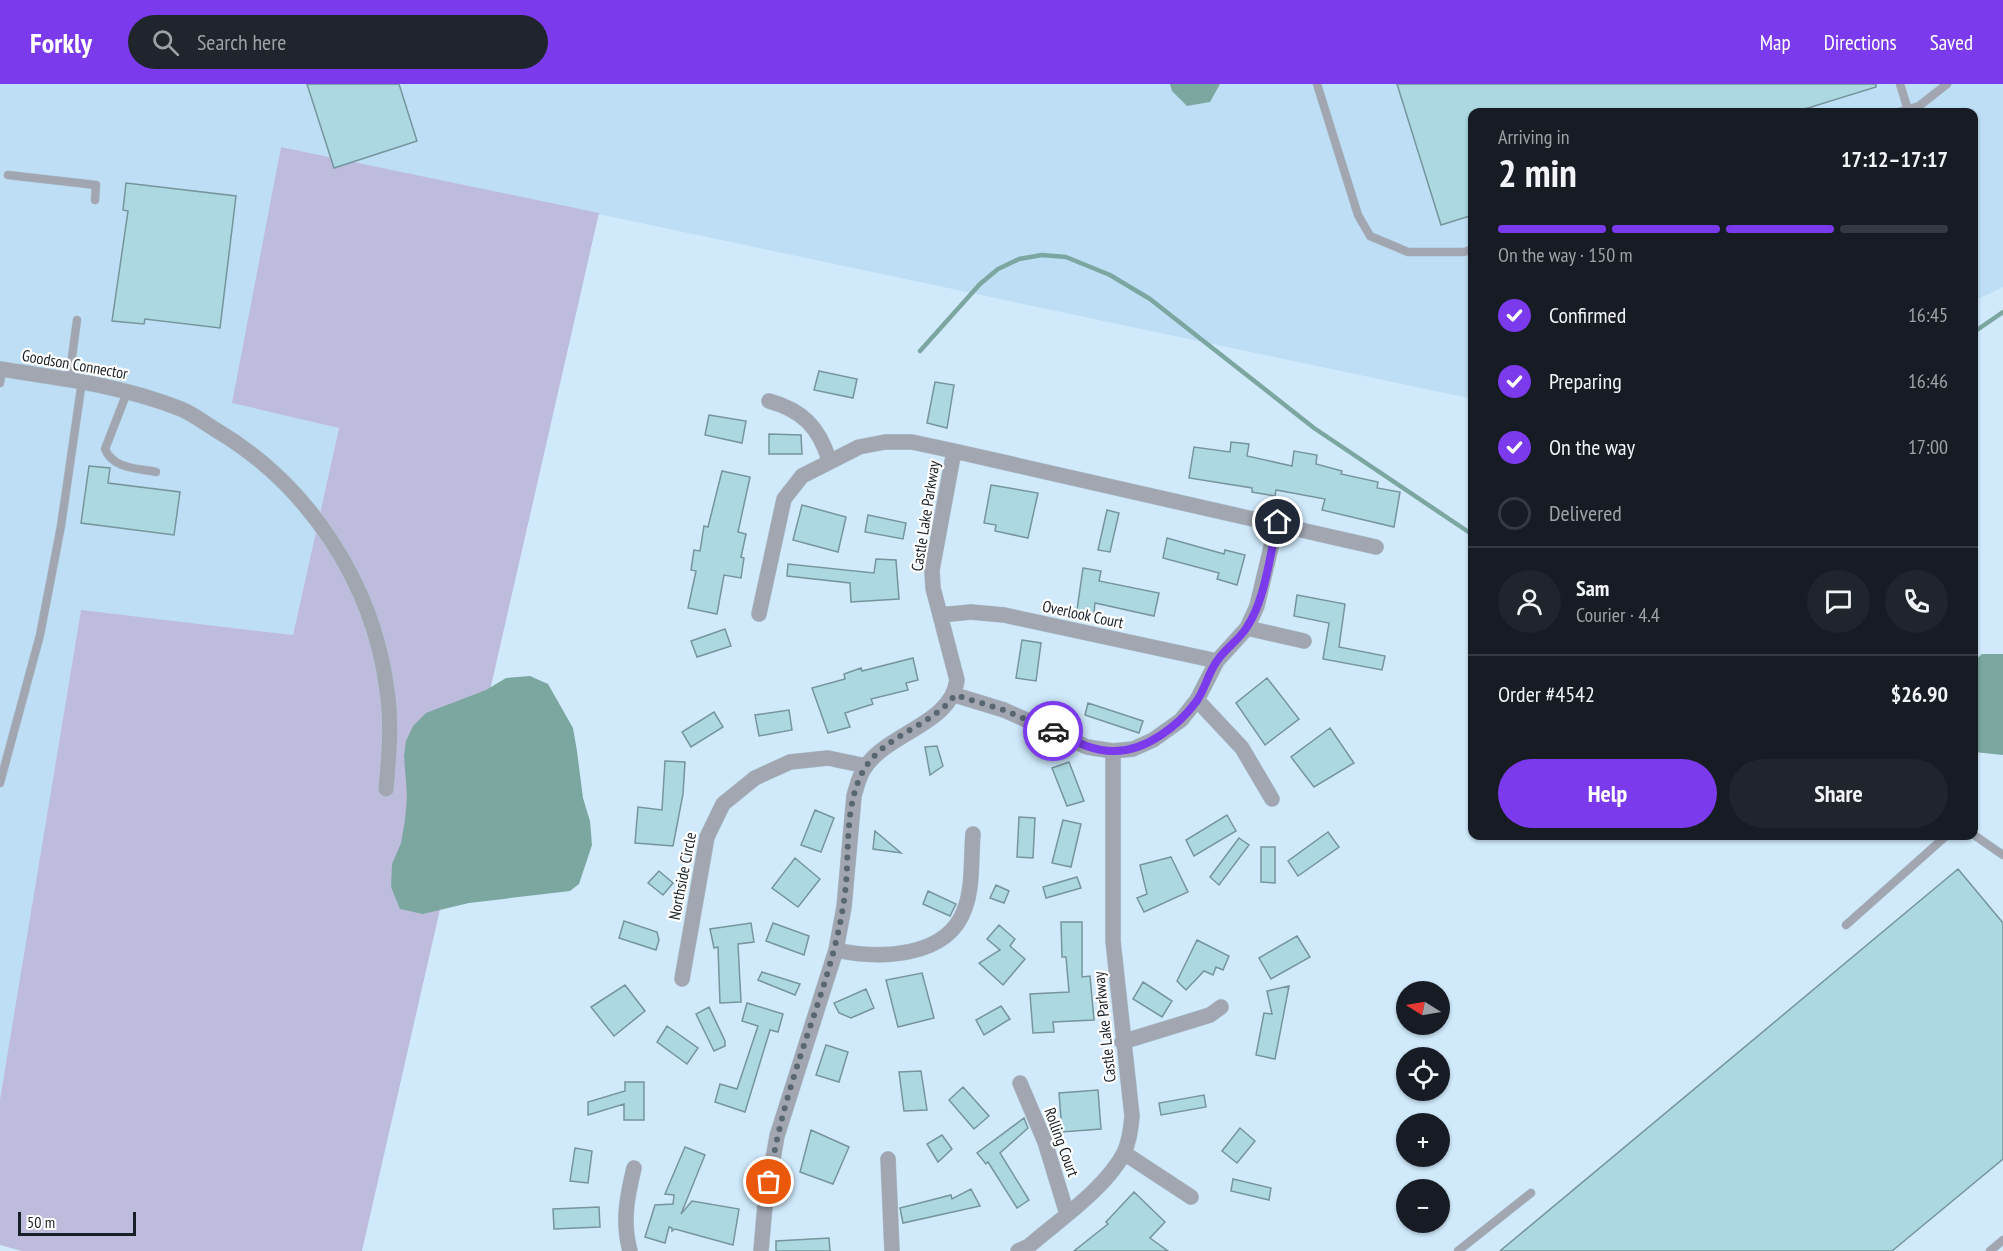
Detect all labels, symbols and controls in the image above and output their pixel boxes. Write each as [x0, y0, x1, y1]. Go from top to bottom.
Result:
search box [128, 15, 548, 69]
text: Forkly [30, 24, 92, 61]
icon: search [149, 26, 182, 59]
text: Search here [197, 28, 286, 56]
text: Map [1760, 29, 1791, 56]
text: Directions [1824, 29, 1897, 56]
text: Saved [1930, 29, 1973, 56]
text: Arriving in [1498, 124, 1570, 150]
text: 17:12–17:17 [1841, 145, 1948, 173]
text: 2 min [1498, 147, 1577, 198]
text: On the way · 150 m [1498, 242, 1633, 268]
icon: check [1498, 299, 1531, 332]
text: Confirmed [1549, 301, 1626, 329]
text: 16:45 [1908, 302, 1948, 328]
street label: Goodson Connector [21, 345, 130, 383]
icon: check [1498, 365, 1531, 398]
text: Preparing [1549, 367, 1622, 395]
text: 16:46 [1908, 368, 1948, 394]
icon: check [1498, 431, 1531, 464]
text: On the way [1549, 433, 1635, 461]
text: 17:00 [1908, 434, 1948, 460]
street label: Castle Lake Parkway [906, 459, 944, 573]
pin [1252, 496, 1303, 547]
text: Delivered [1549, 499, 1622, 527]
icon: home [1261, 505, 1294, 538]
button: person [1498, 570, 1561, 633]
button: chat [1807, 570, 1870, 633]
button: phone [1885, 570, 1948, 633]
text: Sam [1576, 574, 1609, 602]
street label: Overlook Court [1041, 596, 1126, 632]
text: Courier · 4.4 [1576, 602, 1660, 628]
text: Order #4542 [1498, 680, 1595, 708]
text: $26.90 [1891, 680, 1948, 708]
courier [1023, 701, 1083, 761]
icon: car [1037, 715, 1070, 748]
button: Help [1498, 759, 1717, 828]
button: Share [1729, 759, 1948, 828]
street label: Northside Circle [664, 831, 700, 921]
street label: Castle Lake Parkway [1088, 970, 1120, 1084]
north arrow [1396, 981, 1450, 1035]
map controls [1396, 981, 1450, 1233]
button: locate [1396, 1047, 1450, 1101]
street label: Rolling Court [1040, 1105, 1084, 1180]
button: + [1396, 1113, 1450, 1167]
pin [743, 1156, 794, 1207]
icon: bag [752, 1165, 785, 1198]
button: − [1396, 1179, 1450, 1233]
scale bar [18, 1209, 136, 1236]
text: 50 m [27, 1212, 55, 1232]

